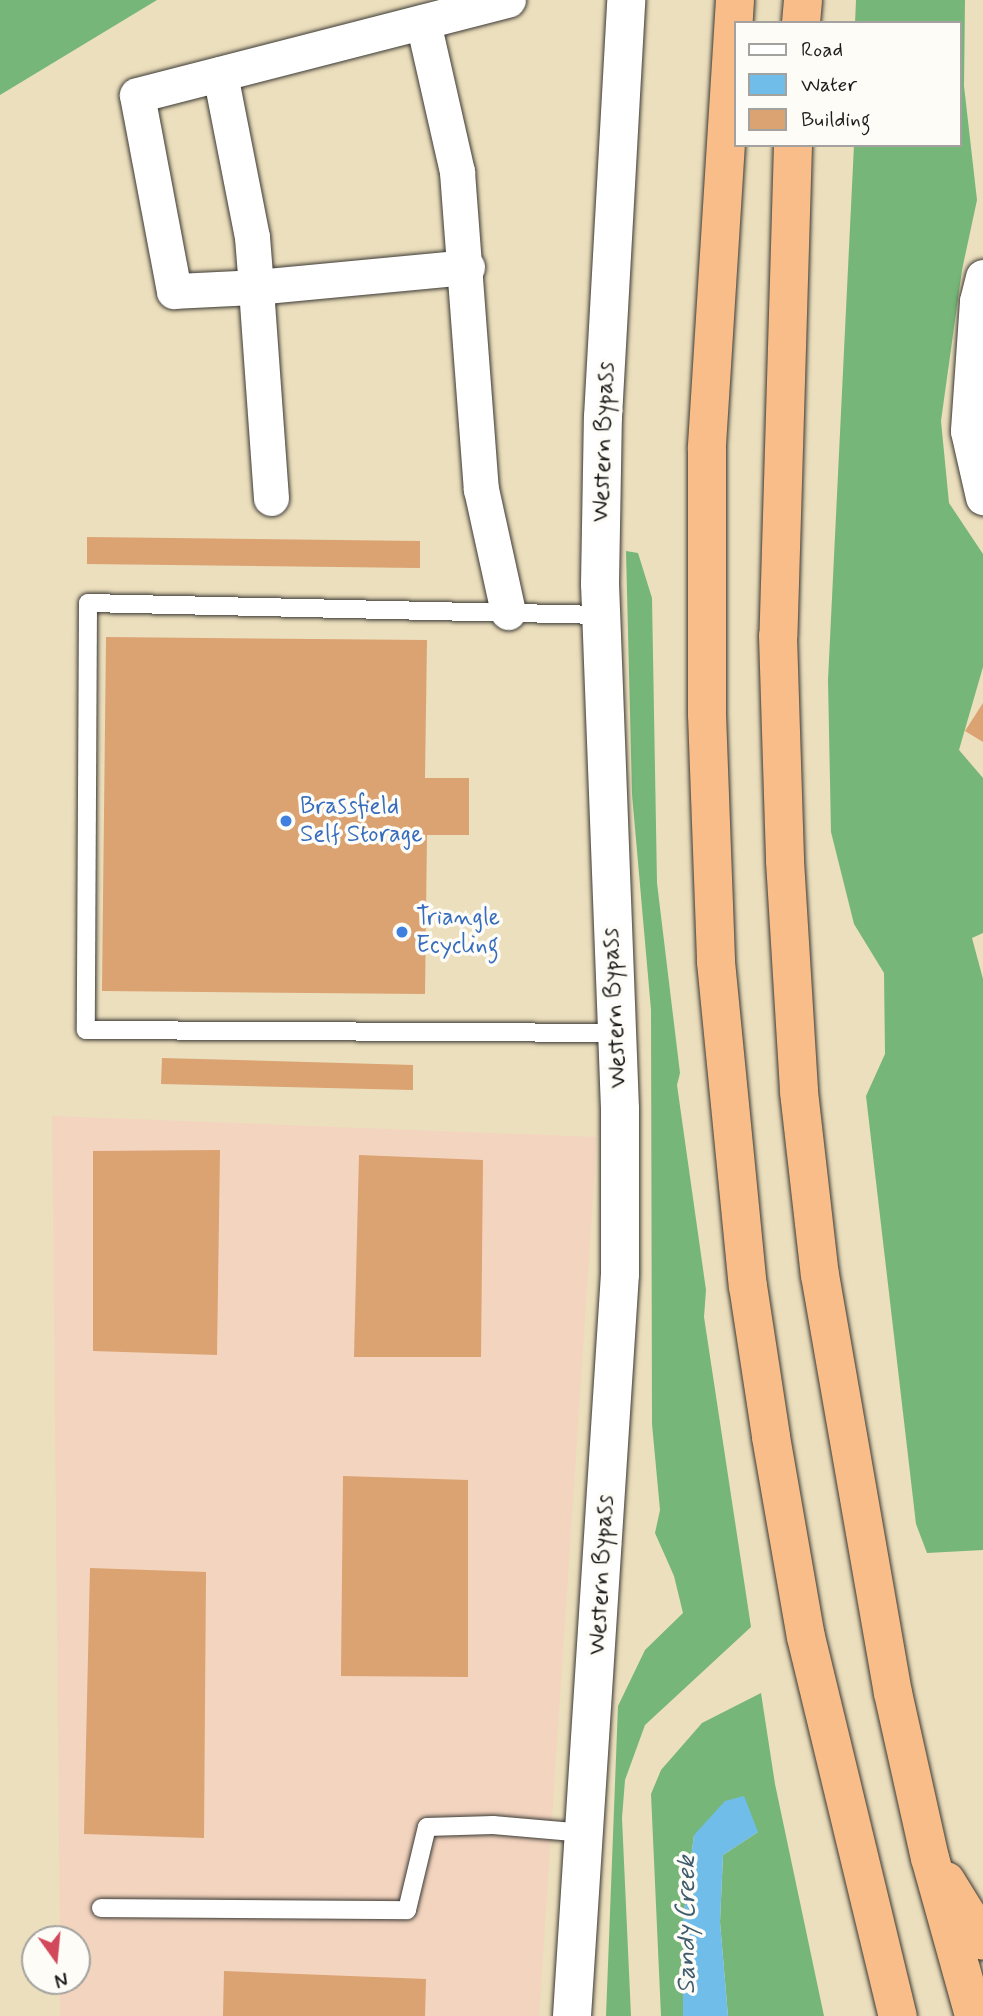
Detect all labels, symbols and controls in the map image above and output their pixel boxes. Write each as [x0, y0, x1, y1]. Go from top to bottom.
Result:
legend [734, 21, 962, 147]
text: Road [801, 36, 843, 64]
text: Water [801, 71, 857, 99]
text: Building [801, 106, 871, 134]
street label: Western Bypass [587, 361, 621, 523]
place label: Brassfield Self Storage [300, 793, 422, 849]
marker: Brassfield Self Storage [278, 813, 294, 829]
place label: Triangle Ecycling [416, 904, 500, 960]
marker: Triangle Ecycling [394, 924, 410, 940]
street label: Western Bypass [596, 927, 634, 1089]
street label: Western Bypass [583, 1494, 621, 1656]
water label: Sandy Creek [672, 1855, 704, 1995]
north arrow [21, 1925, 91, 1995]
text: N [52, 1965, 70, 1993]

